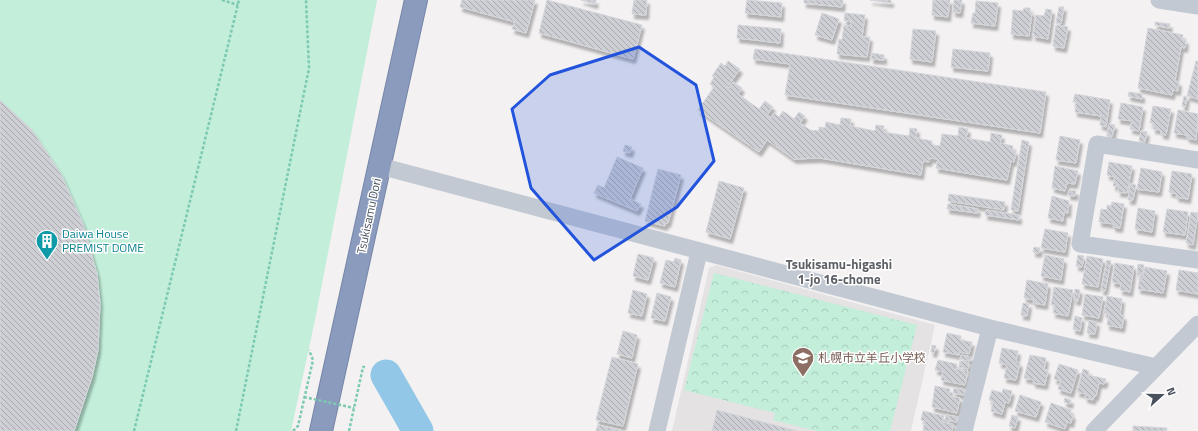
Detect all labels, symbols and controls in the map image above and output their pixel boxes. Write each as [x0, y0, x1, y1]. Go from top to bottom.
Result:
street label: Tsukisamu Dori [351, 176, 386, 256]
place label: Daiwa House PREMIST DOME [62, 224, 144, 257]
building icon: Daiwa House PREMIST DOME [34, 228, 60, 261]
district label: Tsukisamu-higashi 1-jo 16-chome [786, 254, 892, 289]
school or university icon: 札幌市立羊丘小学校 [790, 345, 816, 378]
place label: 札幌市立羊丘小学校 [818, 348, 926, 367]
north arrow [1142, 375, 1182, 415]
text: N [1163, 385, 1180, 398]

